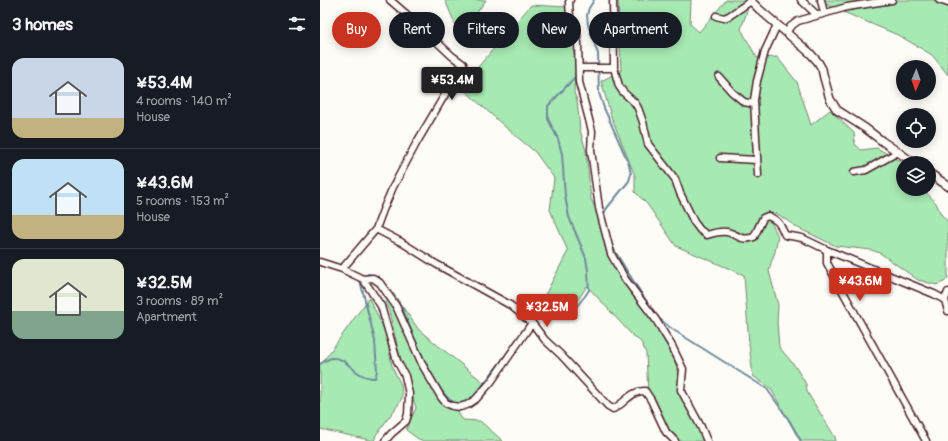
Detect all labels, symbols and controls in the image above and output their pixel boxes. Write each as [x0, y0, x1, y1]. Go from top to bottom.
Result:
chip: Buy [332, 12, 381, 48]
chip: Rent [389, 12, 445, 48]
chip: Filters [453, 12, 519, 48]
chip: New [527, 12, 581, 48]
chip: Apartment [589, 12, 682, 48]
icon: filters [286, 13, 308, 35]
text: 3 homes [12, 14, 73, 35]
north arrow [896, 60, 936, 100]
map controls [896, 60, 936, 196]
pin: ¥53.4M [419, 67, 485, 101]
text: ¥53.4M [136, 72, 192, 93]
text: ¥53.4M [430, 72, 474, 88]
icon: home [44, 74, 92, 122]
text: 4 rooms · 140 m² [136, 93, 232, 109]
button: locate [896, 108, 936, 148]
text: House [136, 109, 170, 125]
button: layers [896, 156, 936, 196]
text: ¥43.6M [136, 172, 193, 193]
icon: home [44, 175, 92, 223]
text: 5 rooms · 153 m² [136, 193, 229, 209]
text: House [136, 209, 170, 225]
pin: ¥43.6M [827, 268, 893, 302]
text: ¥32.5M [136, 272, 192, 293]
text: ¥43.6M [838, 273, 882, 289]
icon: home [44, 275, 92, 323]
text: 3 rooms · 89 m² [136, 293, 223, 309]
pin: ¥32.5M [514, 294, 580, 328]
text: ¥32.5M [526, 299, 568, 315]
text: Apartment [136, 309, 197, 325]

